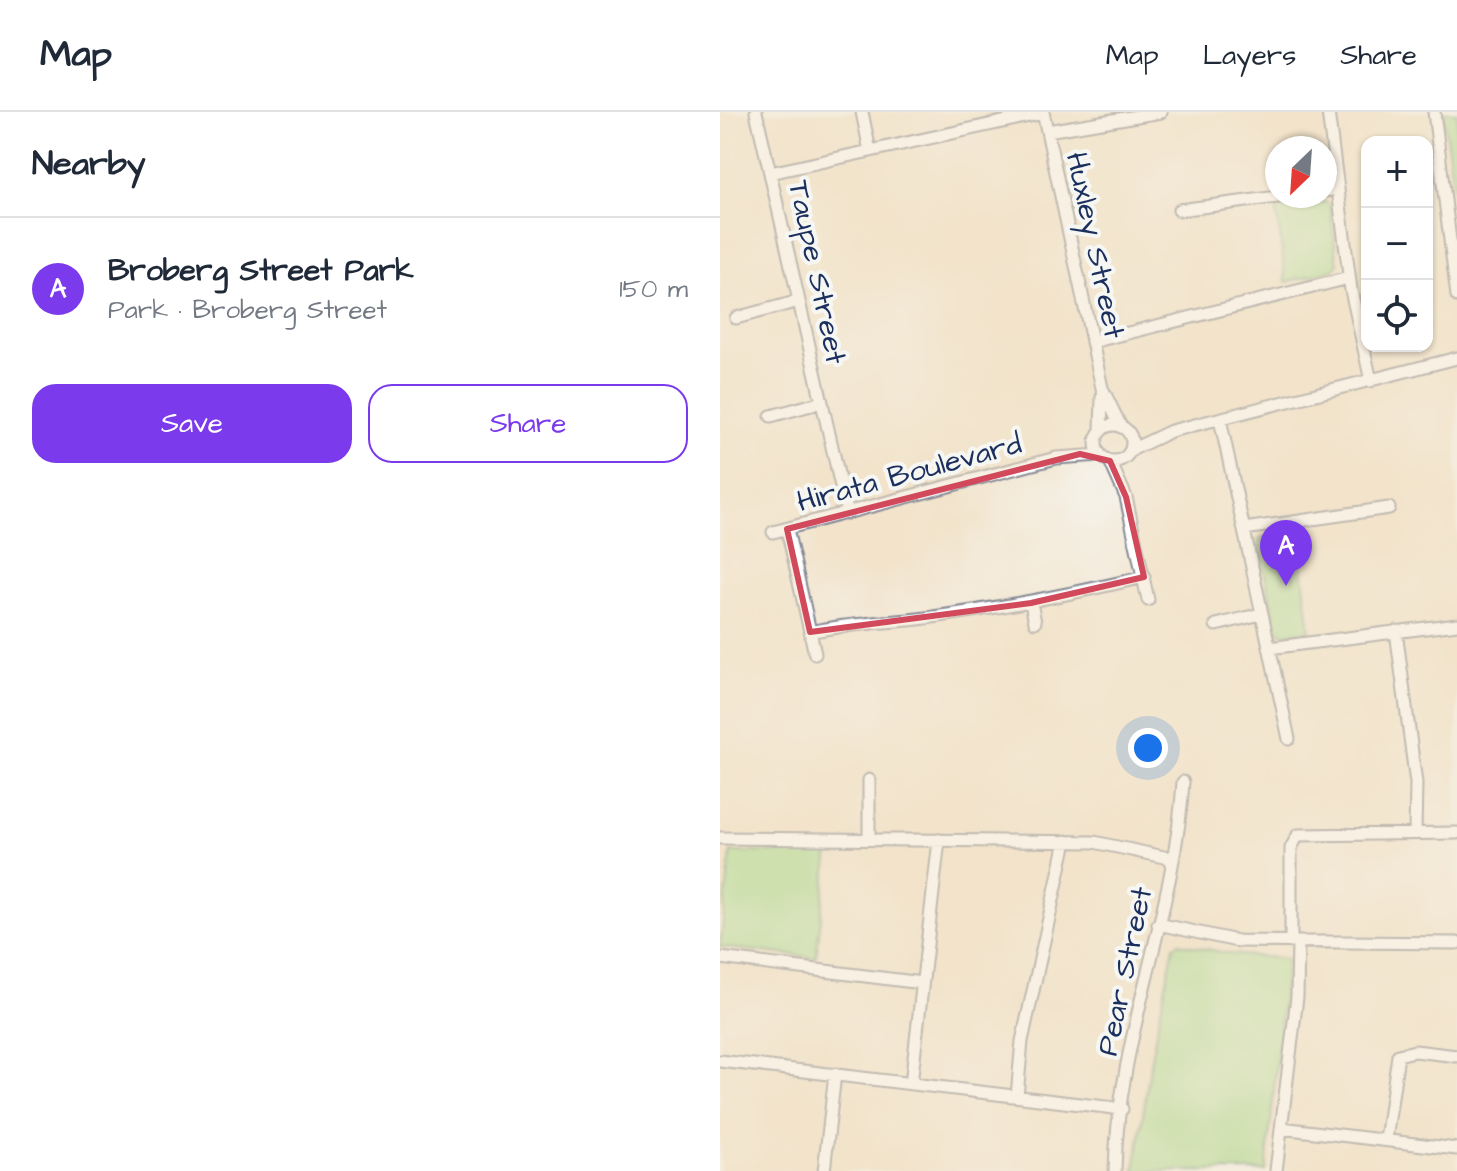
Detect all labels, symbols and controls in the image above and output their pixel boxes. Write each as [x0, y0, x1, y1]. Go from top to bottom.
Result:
text: Map [40, 29, 112, 81]
text: Map [1106, 36, 1159, 75]
text: Layers [1203, 36, 1296, 75]
text: Share [1340, 36, 1417, 75]
north arrow [1265, 136, 1337, 208]
map controls [1361, 136, 1433, 352]
button: + [1361, 136, 1433, 208]
text: Nearby [32, 140, 146, 188]
street label: Huxley Street [1054, 148, 1135, 342]
street label: Taupe Street [777, 177, 857, 368]
button: − [1361, 208, 1433, 280]
text: Broberg Street Park [108, 250, 414, 292]
text: A [50, 271, 66, 307]
text: 150 m [619, 271, 688, 307]
button: locate [1361, 280, 1433, 352]
text: Park · Broberg Street [108, 292, 387, 328]
button: Save [32, 384, 352, 463]
button: Share [368, 384, 688, 463]
street label: Hirata Boulevard [792, 423, 1026, 523]
pin: A [1260, 520, 1312, 586]
your location [1128, 728, 1168, 768]
street label: Pear Street [1087, 883, 1163, 1060]

